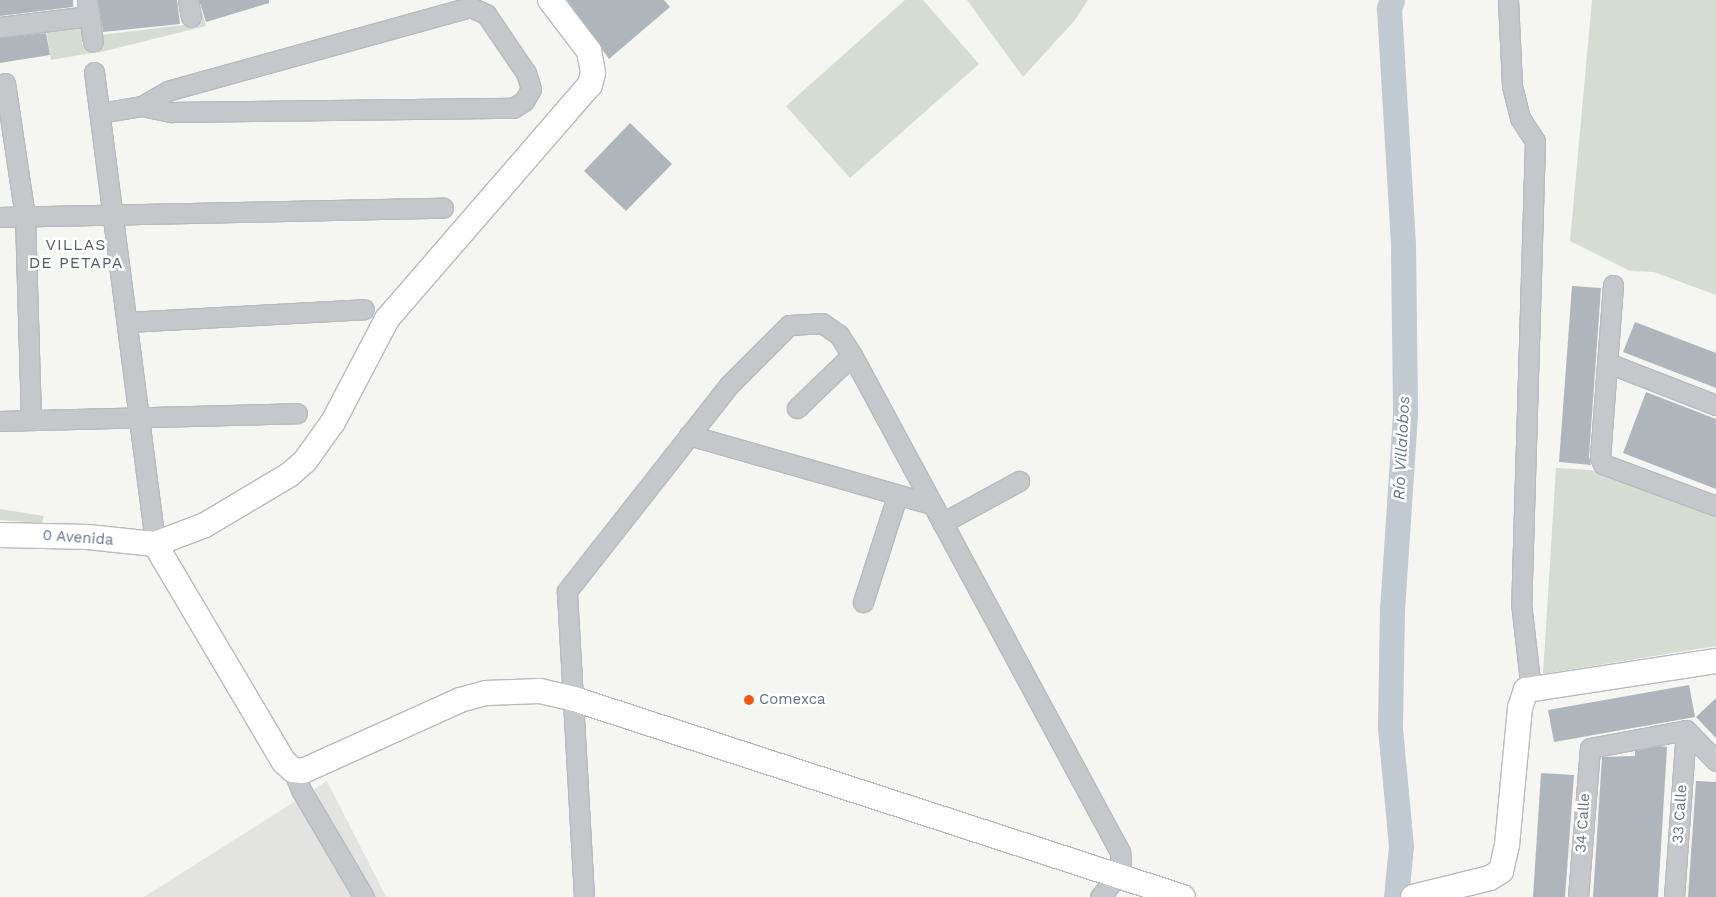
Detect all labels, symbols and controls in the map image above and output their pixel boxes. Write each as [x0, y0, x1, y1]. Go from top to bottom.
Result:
district label: VILLAS DE PETAPA [28, 235, 124, 273]
water label: Río Villalobos [1390, 395, 1414, 501]
street label: 0 Avenida [42, 527, 114, 549]
place label: Comexca [759, 691, 826, 709]
marker: Comexca [743, 694, 755, 706]
street label: 33 Calle [1669, 784, 1691, 844]
street label: 34 Calle [1572, 793, 1594, 853]

